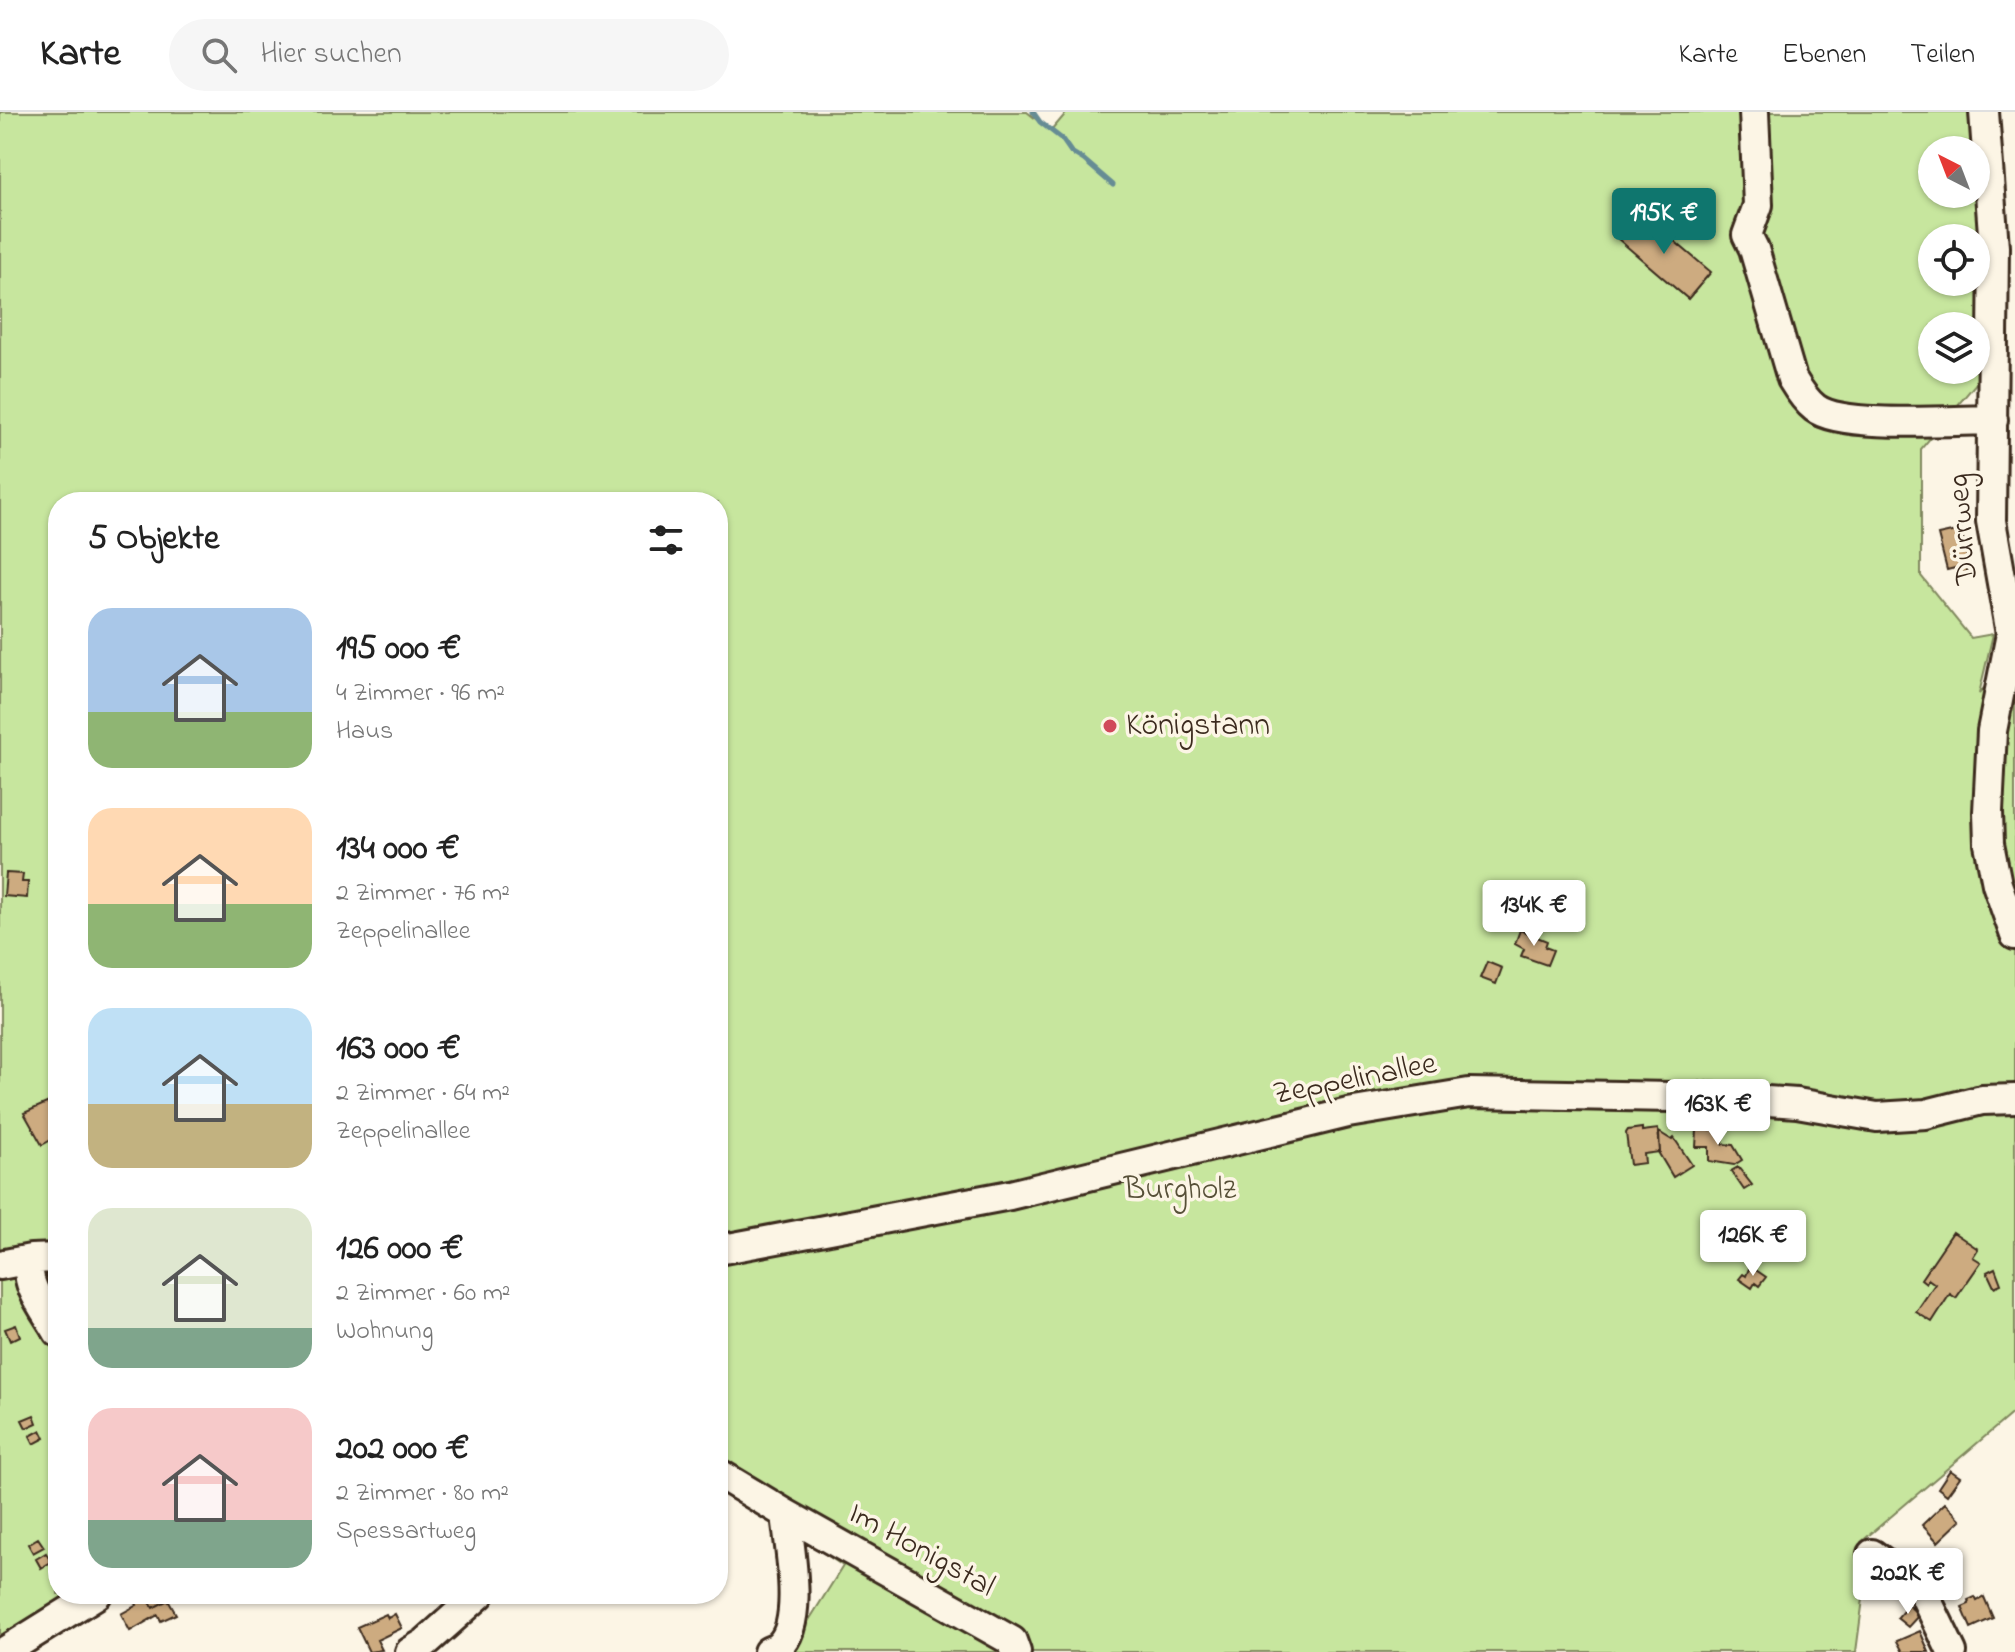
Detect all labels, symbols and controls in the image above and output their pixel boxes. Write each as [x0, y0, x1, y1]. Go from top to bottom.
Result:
search box [169, 19, 729, 91]
text: Karte [40, 27, 121, 83]
icon: search [197, 33, 241, 77]
text: Hier suchen [261, 33, 402, 77]
text: Karte [1679, 35, 1738, 76]
text: Ebenen [1782, 35, 1866, 76]
text: Teilen [1910, 35, 1975, 76]
north arrow [1918, 136, 1990, 208]
map controls [1918, 136, 1990, 384]
pin: 195K € [1599, 188, 1729, 256]
text: 195K € [1630, 195, 1698, 233]
button: locate [1918, 224, 1990, 296]
button: layers [1918, 312, 1990, 384]
street label: Dürrweg [1936, 472, 1992, 587]
text: 5 Objekte [88, 515, 219, 565]
icon: filters [644, 518, 688, 562]
text: 195 000 € [336, 625, 461, 675]
icon: home [152, 640, 248, 736]
text: 4 Zimmer · 96 m² [336, 675, 505, 713]
place label: Königstann [1126, 703, 1270, 750]
text: Haus [336, 713, 393, 751]
marker: Königstann [1101, 717, 1119, 735]
text: 134 000 € [336, 825, 460, 875]
icon: home [152, 840, 248, 936]
text: 2 Zimmer · 76 m² [336, 875, 510, 913]
pin: 134K € [1469, 880, 1599, 948]
text: 134K € [1501, 887, 1567, 925]
text: Zeppelinallee [336, 913, 470, 951]
text: 163 000 € [336, 1025, 461, 1075]
icon: home [152, 1040, 248, 1136]
street label: Zeppelinallee [1269, 1041, 1441, 1119]
text: 2 Zimmer · 64 m² [336, 1075, 510, 1113]
pin: 163K € [1653, 1079, 1783, 1147]
text: 163K € [1684, 1086, 1752, 1124]
text: Zeppelinallee [336, 1113, 470, 1151]
park label: Burgholz [1123, 1167, 1237, 1214]
pin: 126K € [1688, 1210, 1818, 1278]
text: 126K € [1718, 1217, 1788, 1255]
text: 126 000 € [336, 1225, 463, 1275]
icon: home [152, 1240, 248, 1336]
text: 2 Zimmer · 60 m² [336, 1275, 511, 1313]
text: Wohnung [336, 1313, 433, 1351]
text: 202 000 € [336, 1425, 469, 1475]
icon: home [152, 1440, 248, 1536]
text: 2 Zimmer · 80 m² [336, 1475, 509, 1513]
street label: Im Honigstal [839, 1491, 1003, 1611]
text: Spessartweg [336, 1513, 476, 1551]
pin: 202K € [1843, 1548, 1973, 1616]
text: 202K € [1871, 1555, 1945, 1593]

